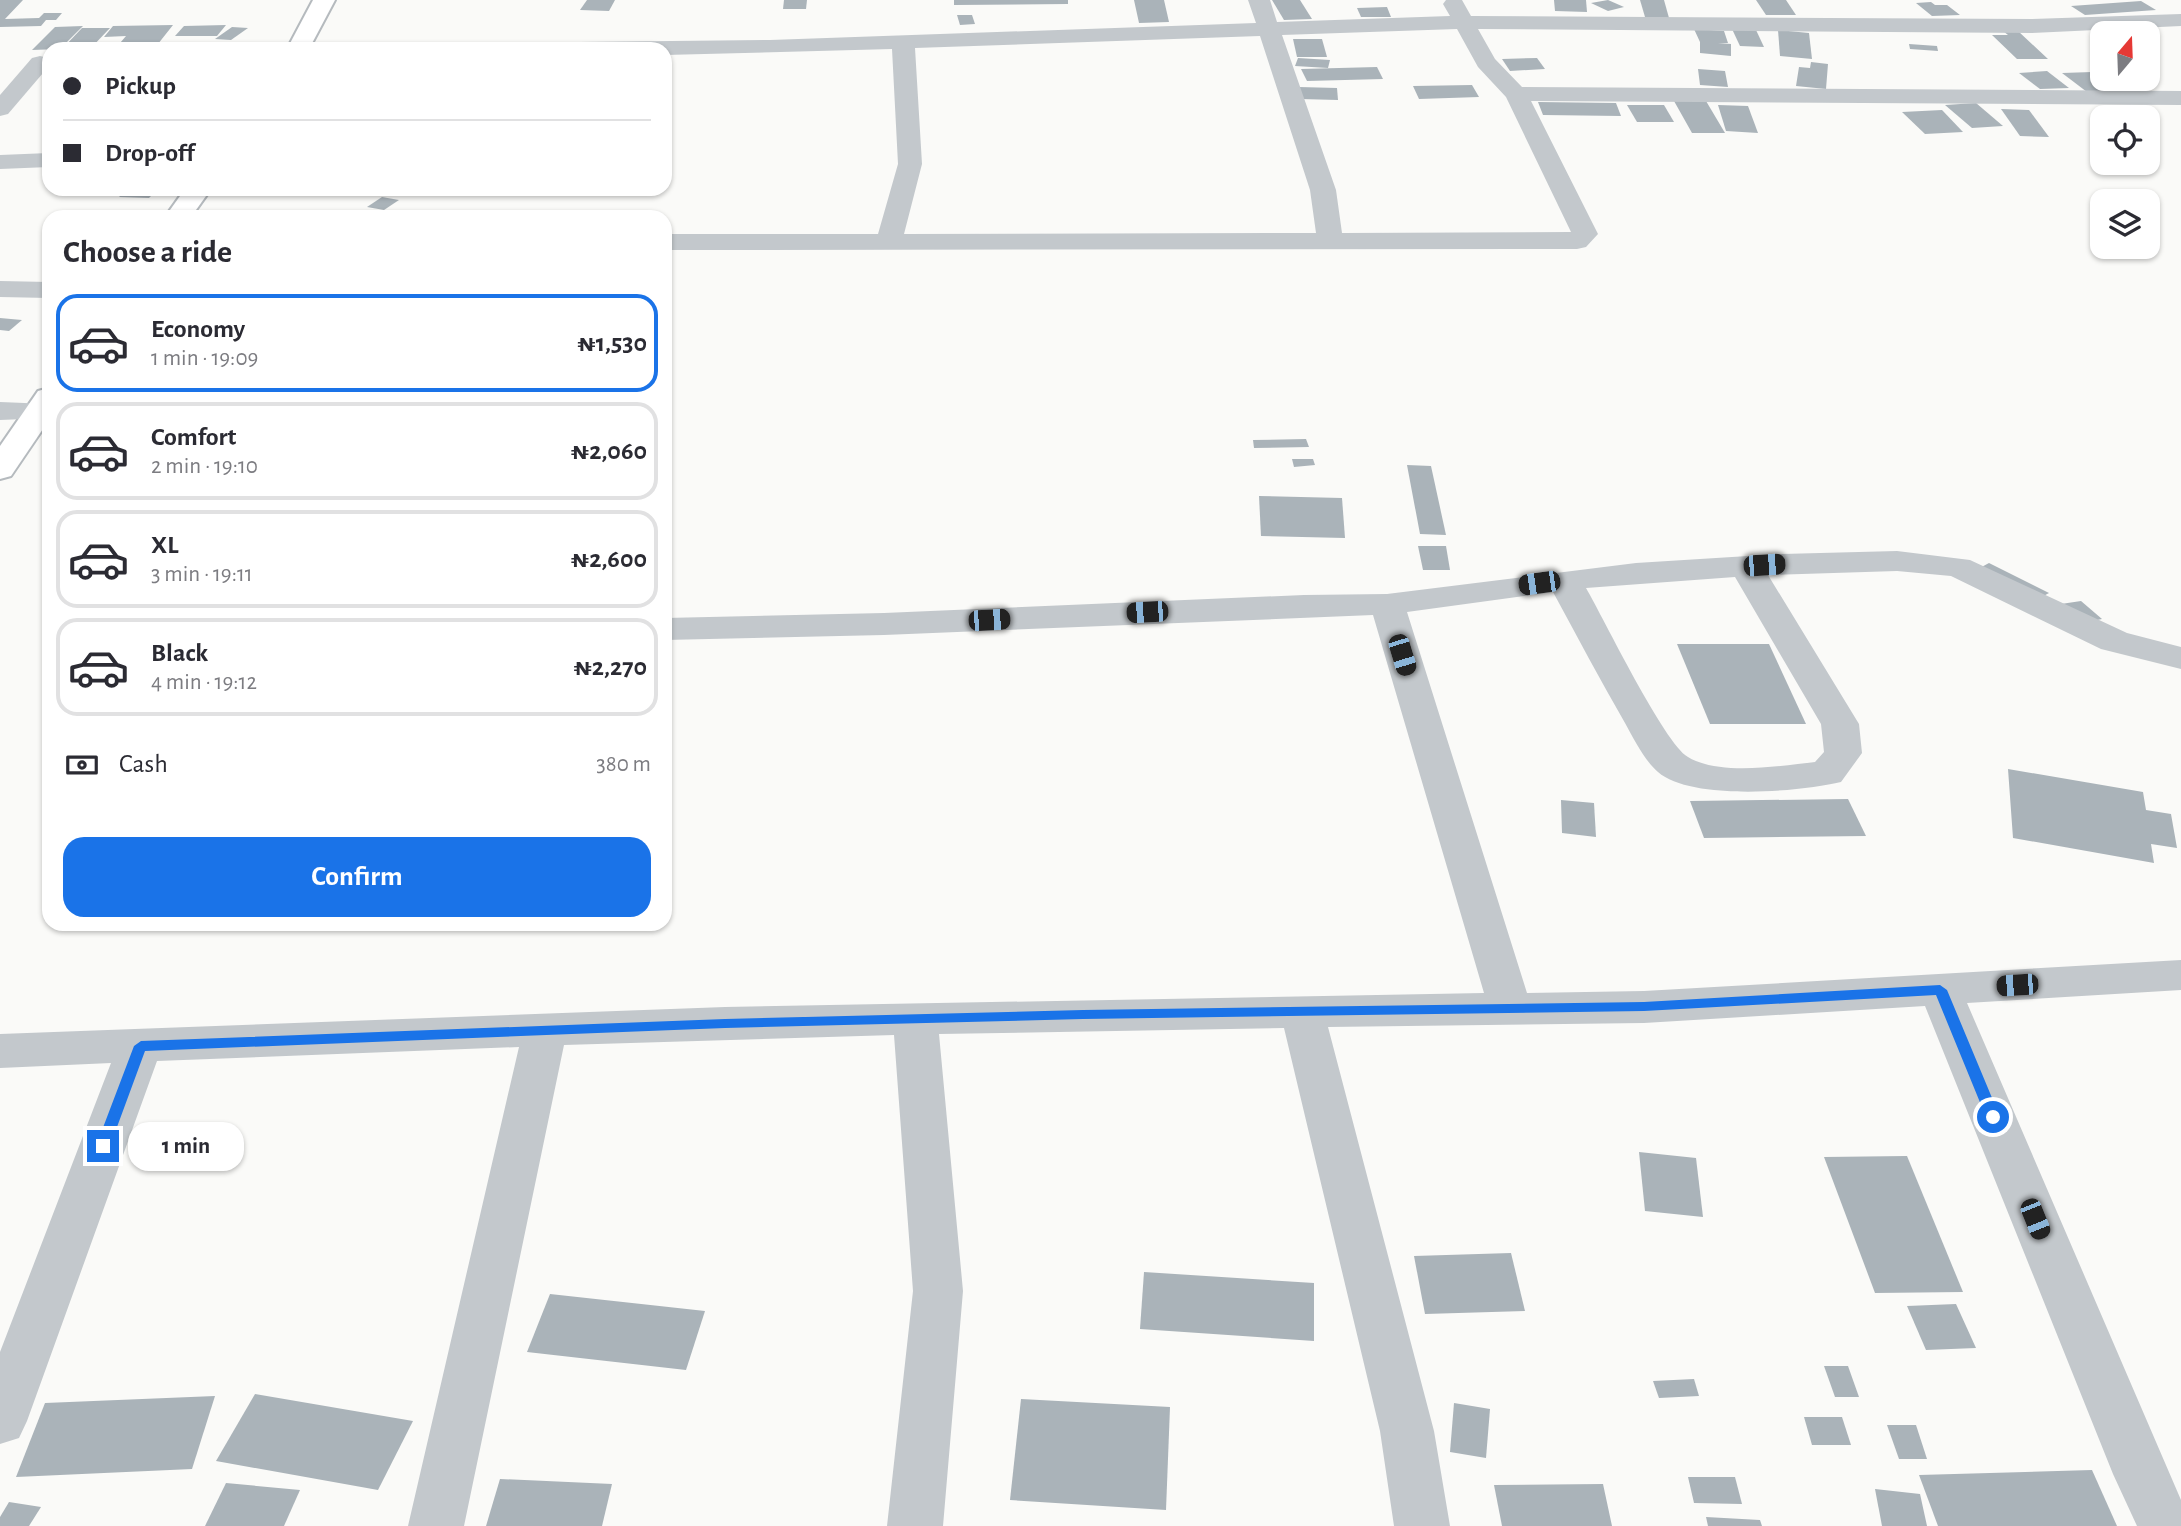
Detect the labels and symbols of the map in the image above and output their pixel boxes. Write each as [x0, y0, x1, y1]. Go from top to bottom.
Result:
north arrow [2090, 21, 2160, 91]
car [1743, 553, 1786, 577]
car [1517, 570, 1562, 596]
car [1126, 600, 1169, 624]
car [968, 608, 1011, 632]
car [1386, 632, 1419, 678]
car [1996, 973, 2039, 997]
route start [1977, 1101, 2009, 1133]
callout: 1 min [128, 1122, 243, 1170]
route end [87, 1130, 119, 1162]
car [2018, 1196, 2053, 1242]

